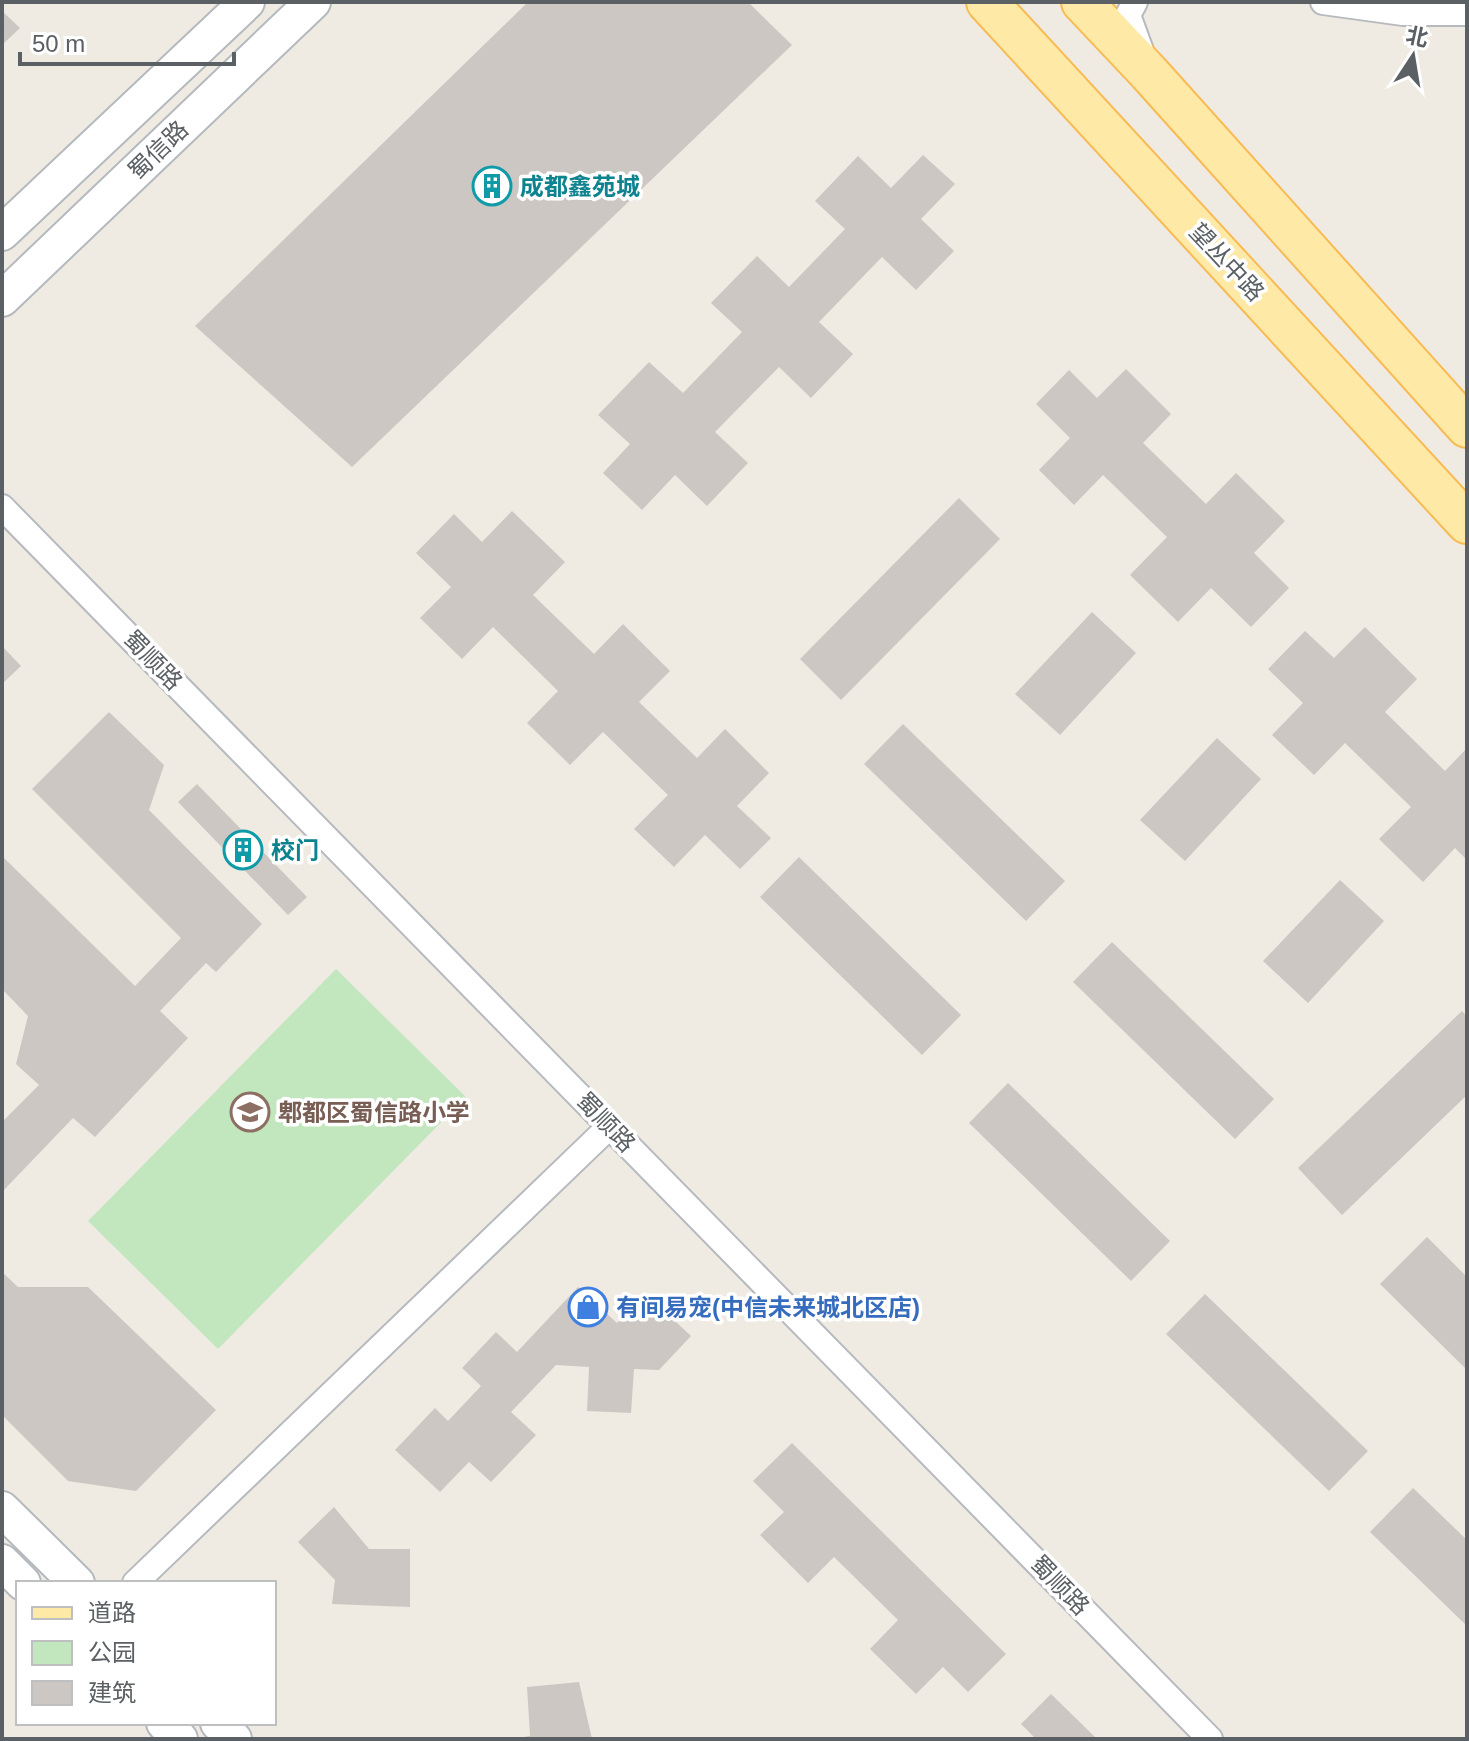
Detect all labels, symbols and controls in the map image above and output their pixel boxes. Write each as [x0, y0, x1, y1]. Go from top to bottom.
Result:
scale bar [20, 16, 234, 66]
north arrow [1373, 16, 1453, 96]
text: 北 [1404, 22, 1430, 51]
text: 50 m [32, 30, 85, 57]
street label: 蜀信路 [123, 115, 193, 185]
building icon: 成都鑫苑城 [471, 165, 513, 207]
place label: 成都鑫苑城 [520, 173, 640, 200]
street label: 望丛中路 [1184, 218, 1270, 306]
street label: 蜀顺路 [118, 625, 188, 695]
building icon: 校门 [222, 829, 264, 871]
place label: 校门 [271, 837, 319, 864]
street label: 蜀顺路 [571, 1087, 641, 1157]
school or university icon: 郫都区蜀信路小学 [229, 1091, 271, 1133]
place label: 郫都区蜀信路小学 [278, 1099, 470, 1126]
shop icon: 有间易宠(中信未来城北区店) [567, 1286, 609, 1328]
place label: 有间易宠(中信未来城北区店) [616, 1294, 920, 1321]
street label: 蜀顺路 [1025, 1550, 1095, 1620]
legend [16, 1581, 276, 1725]
text: 道路 [88, 1599, 136, 1626]
text: 公园 [88, 1639, 136, 1666]
text: 建筑 [88, 1679, 136, 1706]

